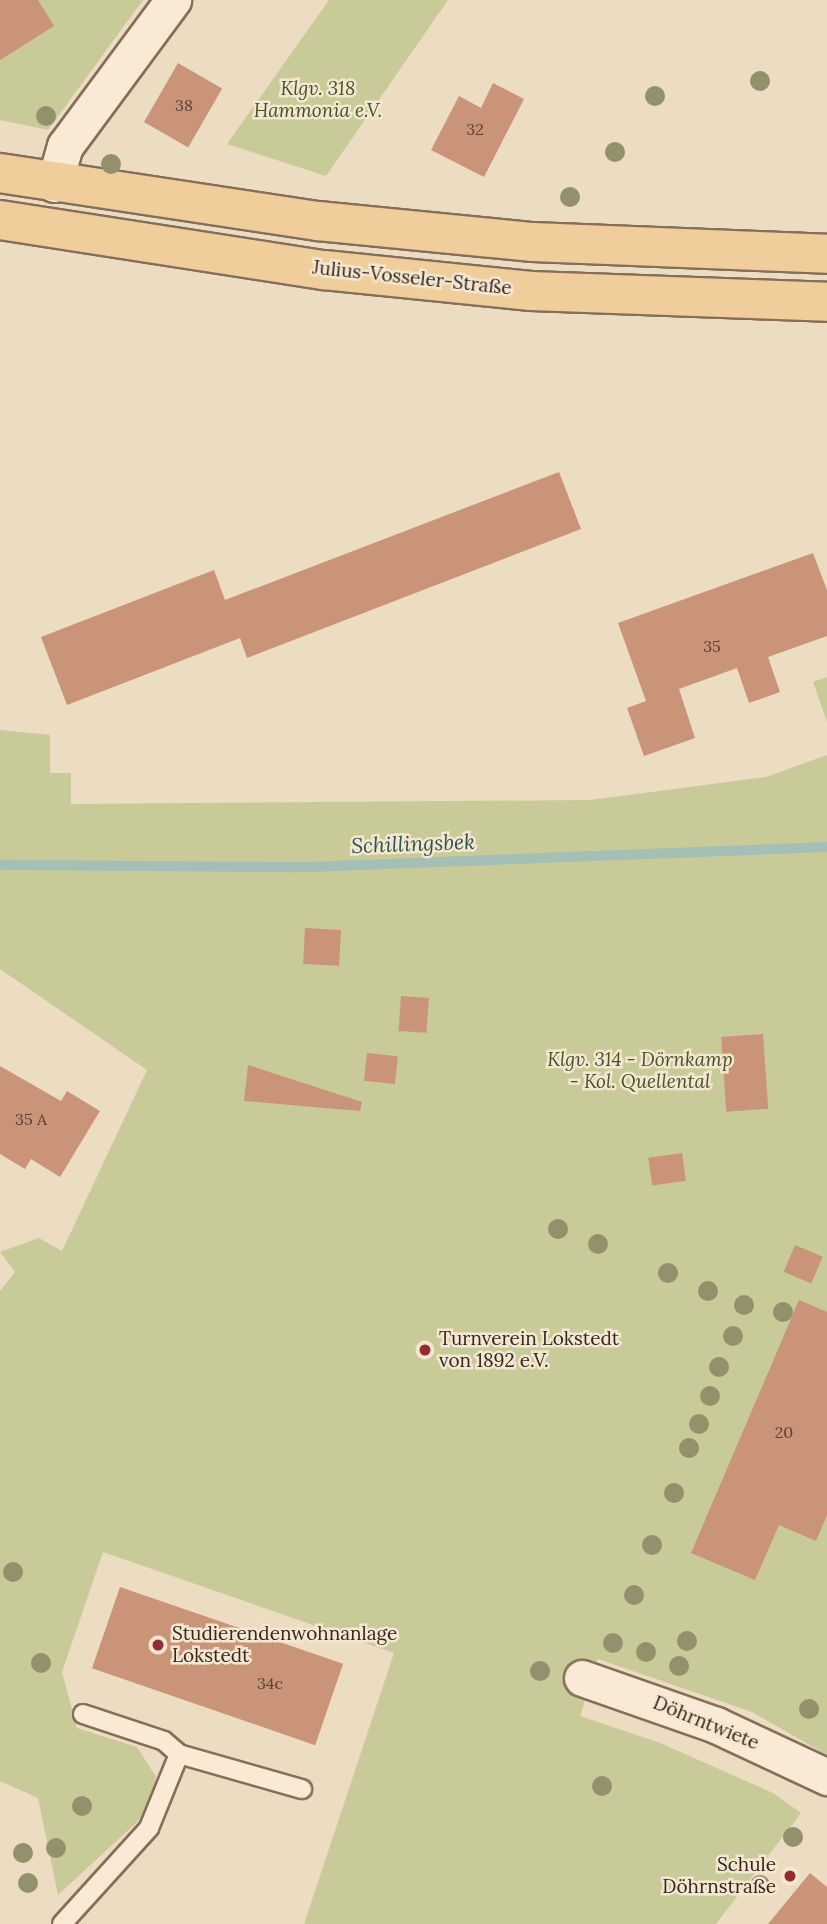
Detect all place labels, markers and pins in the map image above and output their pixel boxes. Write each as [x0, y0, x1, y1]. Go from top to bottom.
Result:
place label: Turnverein Lokstedt von 1892 e.V. [439, 1328, 619, 1372]
marker: Turnverein Lokstedt von 1892 e.V. [417, 1342, 433, 1358]
place label: Studierendenwohnanlage Lokstedt [172, 1623, 397, 1667]
marker: Studierendenwohnanlage Lokstedt [150, 1637, 166, 1653]
place label: Schule Döhrnstraße [662, 1854, 776, 1898]
marker: Schule Döhrnstraße [782, 1868, 798, 1884]

